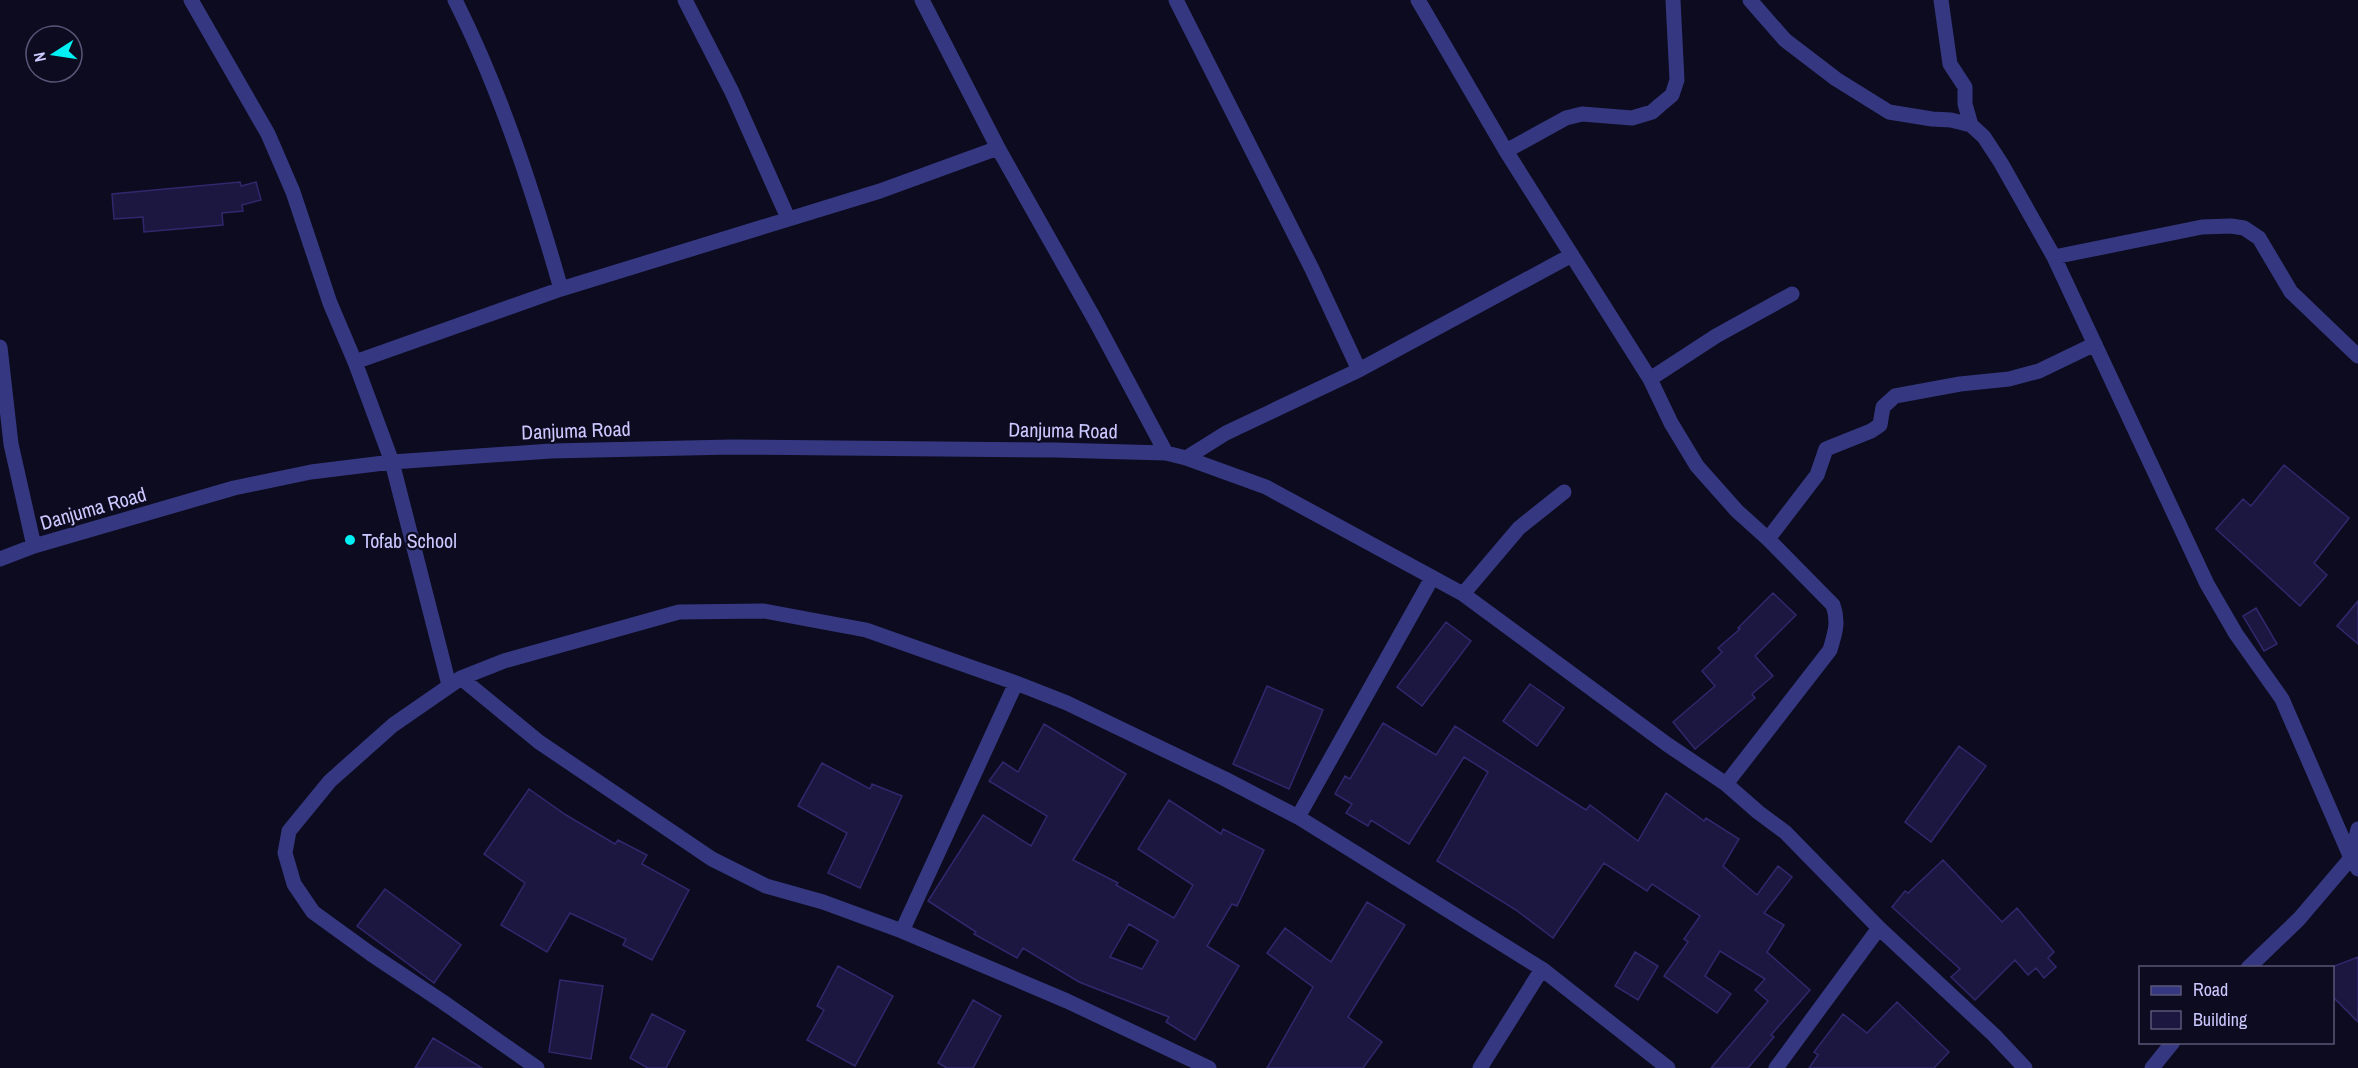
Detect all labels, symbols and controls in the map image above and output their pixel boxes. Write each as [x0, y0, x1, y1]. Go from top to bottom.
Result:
north arrow [24, 24, 84, 84]
text: N [28, 50, 51, 64]
street label: Danjuma Road [521, 415, 631, 445]
street label: Danjuma Road [1008, 416, 1118, 444]
street label: Danjuma Road [37, 480, 149, 536]
place label: Tofab School [362, 527, 457, 554]
marker: Tofab School [343, 533, 357, 547]
legend [2139, 966, 2334, 1044]
text: Road [2193, 977, 2228, 1002]
text: Building [2193, 1007, 2248, 1032]

